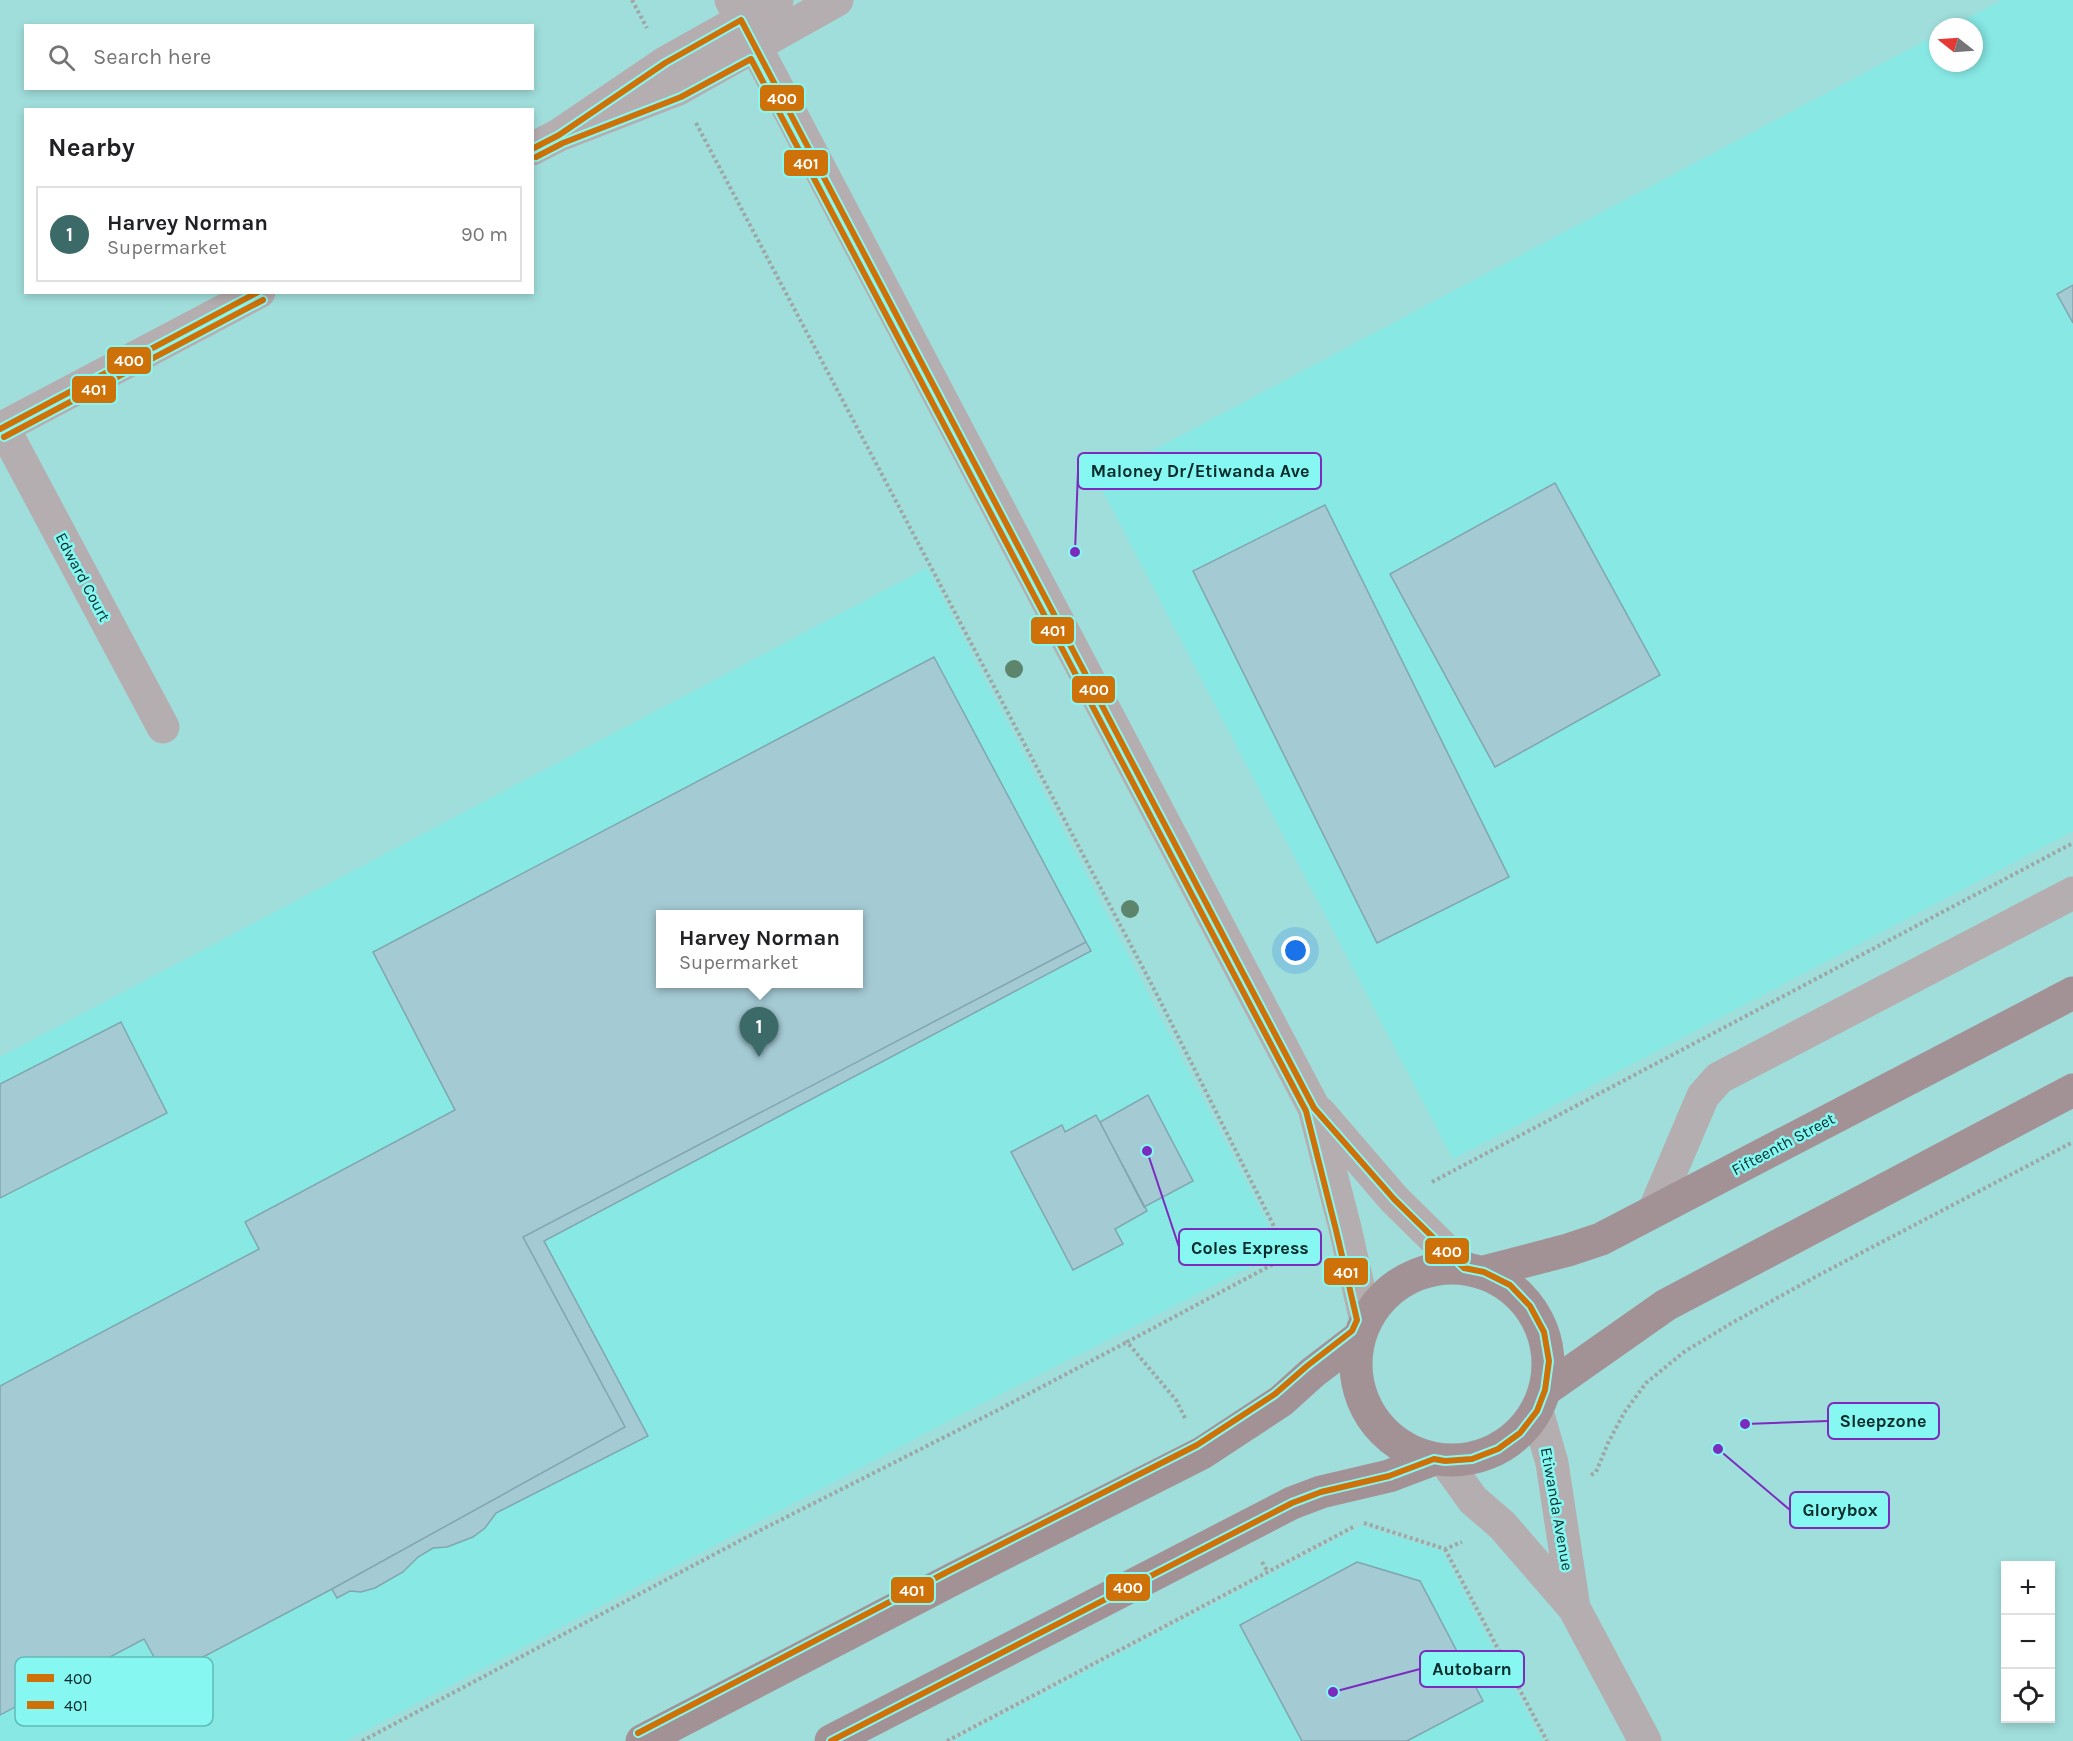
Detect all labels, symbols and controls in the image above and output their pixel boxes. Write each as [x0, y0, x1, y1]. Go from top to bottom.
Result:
north arrow [1929, 18, 1983, 72]
search box [24, 24, 534, 90]
icon: search [45, 41, 78, 74]
text: Search here [93, 44, 211, 70]
line badge: 400 [759, 84, 805, 112]
text: 400 [767, 89, 797, 108]
text: Nearby [48, 132, 135, 163]
line badge: 401 [783, 149, 829, 177]
text: 401 [793, 154, 819, 173]
text: Harvey Norman [107, 210, 268, 236]
text: 1 [66, 223, 73, 246]
text: 90 m [461, 223, 508, 246]
text: Supermarket [107, 236, 226, 259]
line badge: 400 [106, 346, 152, 375]
text: 400 [114, 351, 144, 370]
line badge: 401 [71, 375, 117, 404]
text: 401 [81, 380, 107, 399]
callout: Maloney Dr/Etiwanda Ave [1078, 453, 1321, 489]
text: Maloney Dr/Etiwanda Ave [1090, 460, 1310, 482]
street label: Edward Court [52, 529, 114, 625]
line badge: 401 [1030, 616, 1075, 645]
text: 401 [1040, 621, 1066, 640]
line badge: 400 [1071, 675, 1116, 704]
text: 400 [1079, 680, 1109, 699]
popup [656, 910, 863, 988]
text: Harvey Norman [679, 925, 840, 951]
your location [1281, 936, 1310, 965]
text: Supermarket [679, 951, 798, 974]
pin: 1 [740, 1008, 778, 1057]
street label: Fifteenth Street [1728, 1109, 1838, 1179]
callout: Coles Express [1179, 1229, 1321, 1265]
text: Coles Express [1191, 1237, 1309, 1259]
line badge: 400 [1424, 1237, 1470, 1265]
text: 400 [1432, 1242, 1462, 1261]
line badge: 401 [1323, 1257, 1369, 1286]
text: 401 [1333, 1263, 1359, 1282]
callout: Sleepzone [1828, 1403, 1939, 1439]
text: Sleepzone [1840, 1410, 1926, 1432]
street label: Etiwanda Avenue [1537, 1446, 1577, 1572]
callout: Glorybox [1790, 1492, 1889, 1528]
text: Glorybox [1802, 1499, 1878, 1521]
map controls [2001, 1561, 2055, 1723]
button: + [2001, 1561, 2055, 1615]
line badge: 400 [1105, 1573, 1151, 1602]
line badge: 401 [890, 1576, 935, 1604]
text: 400 [1113, 1578, 1143, 1597]
text: 401 [899, 1581, 925, 1600]
button: − [2001, 1615, 2055, 1669]
callout: Autobarn [1420, 1651, 1524, 1687]
legend [15, 1657, 213, 1726]
text: Autobarn [1432, 1658, 1512, 1680]
text: 400 [64, 1669, 92, 1688]
button: locate [2001, 1669, 2055, 1723]
text: 401 [64, 1696, 88, 1715]

